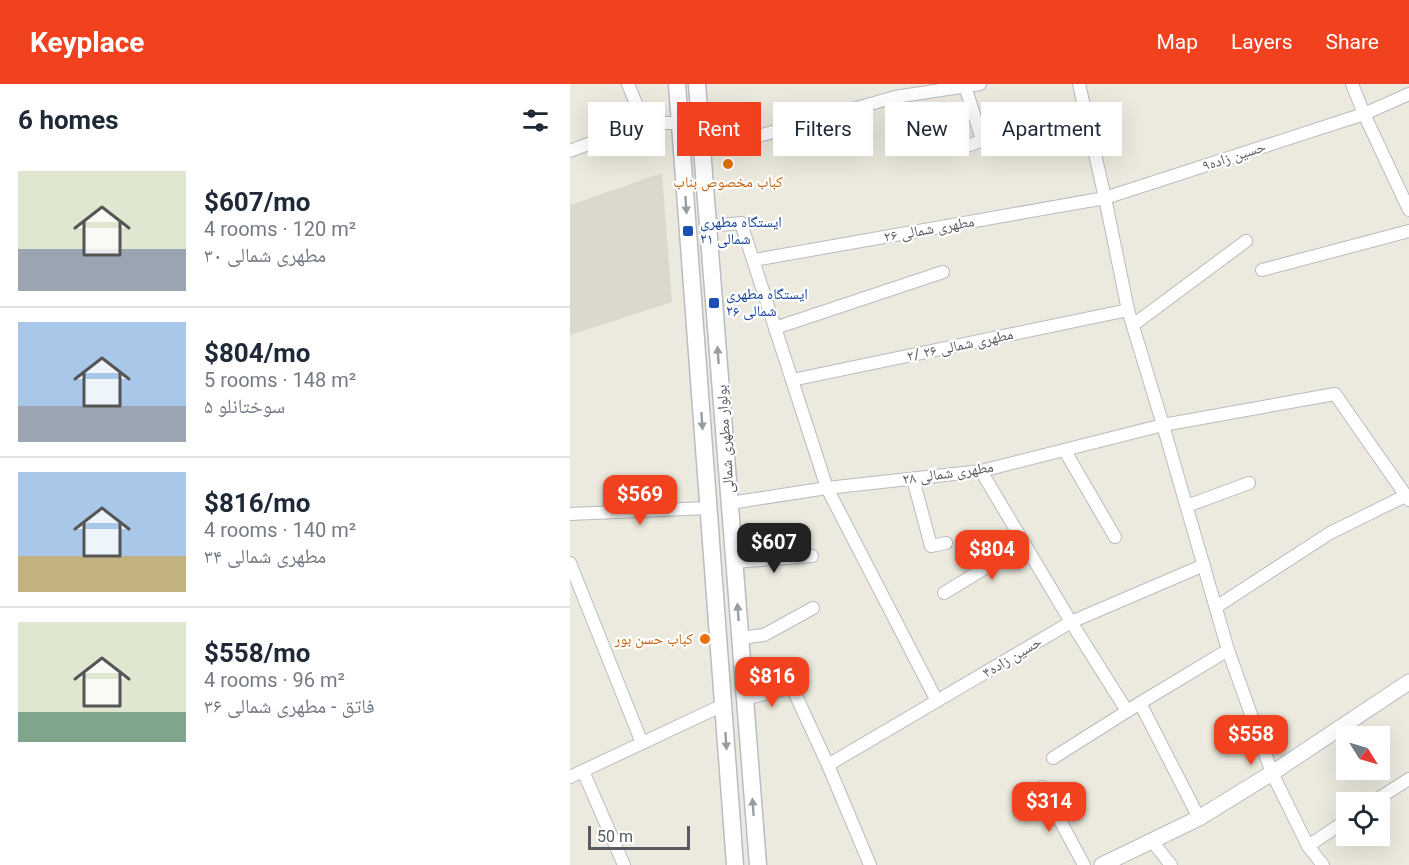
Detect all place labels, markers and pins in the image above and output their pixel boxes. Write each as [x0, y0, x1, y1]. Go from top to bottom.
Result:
marker: كباب مخصوص بناب [721, 157, 735, 171]
place label: كباب مخصوص بناب [673, 173, 783, 192]
place label: ایستگاه مطهری شمالی ۲۱ [700, 213, 782, 249]
marker: ایستگاه مطهری شمالی ۲۱ [681, 224, 695, 238]
place label: ایستگاه مطهری شمالی ۲۶ [726, 285, 808, 321]
marker: ایستگاه مطهری شمالی ۲۶ [707, 296, 721, 310]
pin: $569 [604, 475, 676, 526]
pin: $607 [738, 523, 810, 574]
pin: $804 [956, 530, 1028, 581]
place label: كباب حسن بور [613, 630, 693, 649]
marker: كباب حسن بور [698, 632, 712, 646]
pin: $816 [736, 657, 808, 708]
pin: $558 [1215, 715, 1287, 766]
pin: $314 [1013, 782, 1085, 833]

